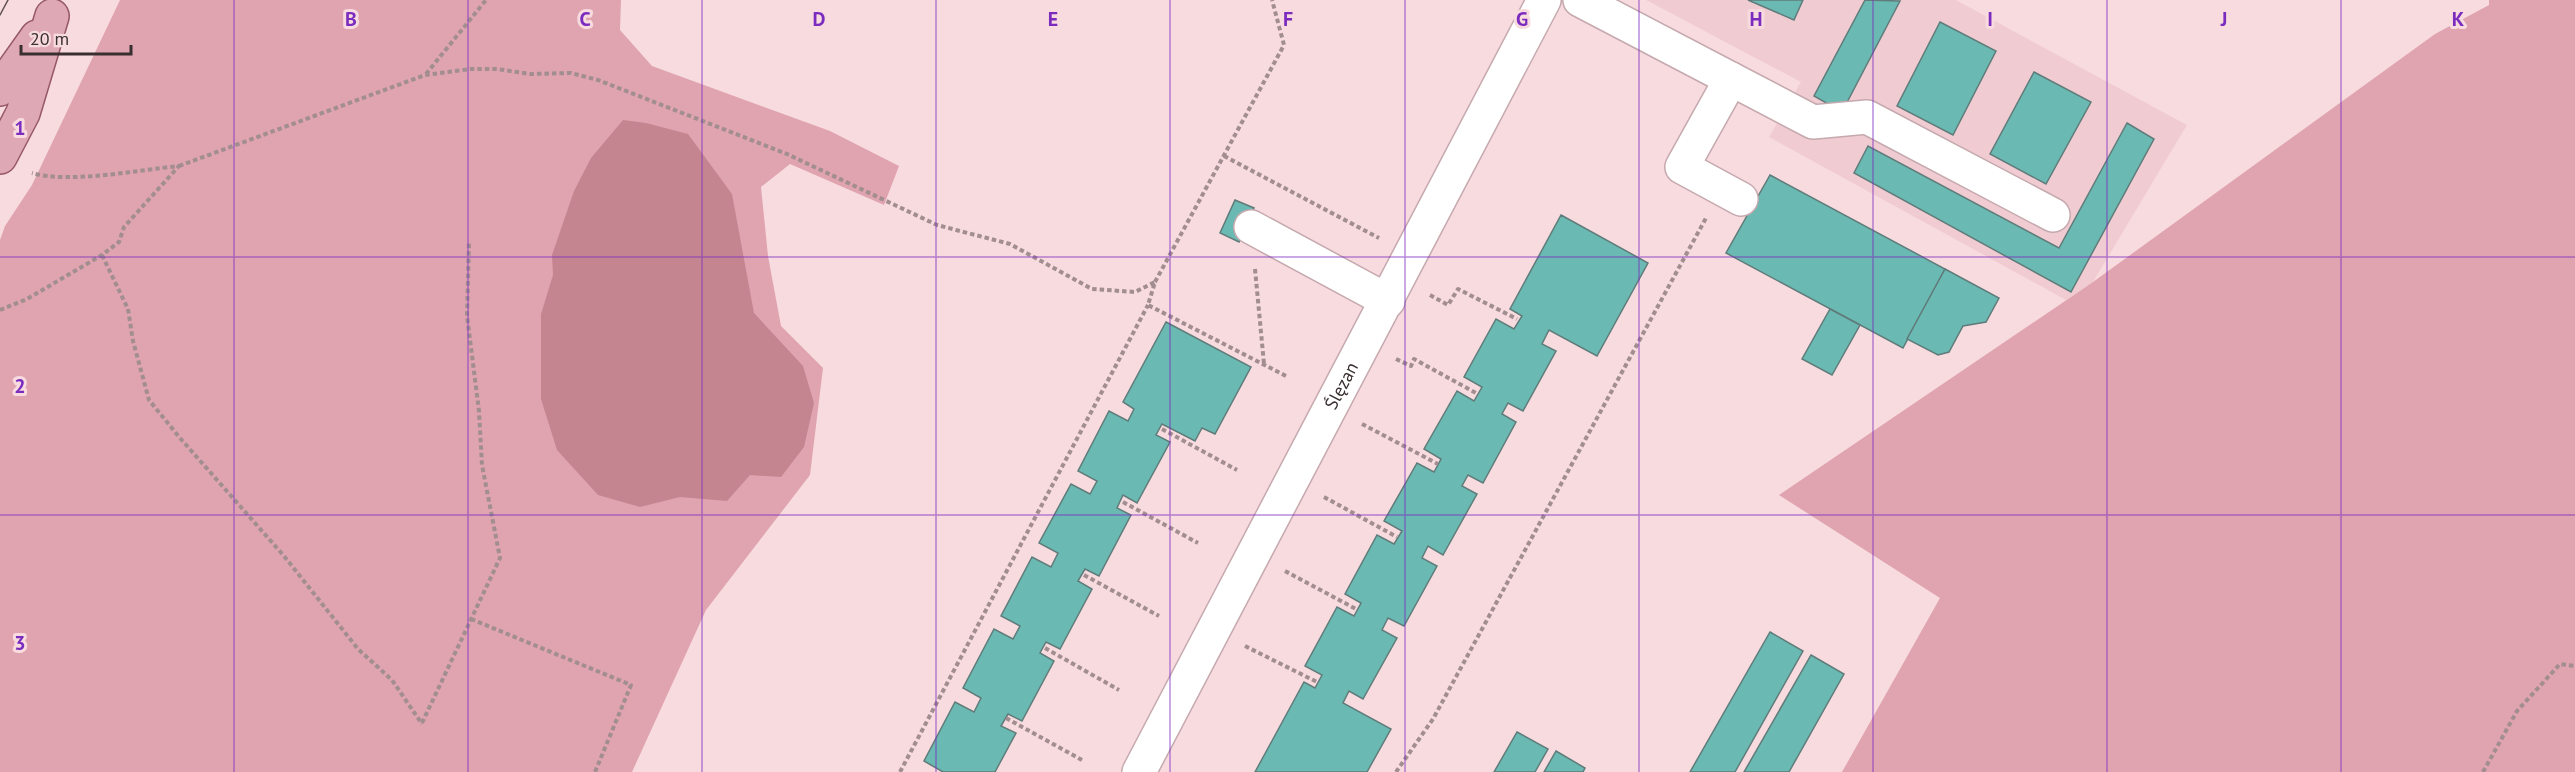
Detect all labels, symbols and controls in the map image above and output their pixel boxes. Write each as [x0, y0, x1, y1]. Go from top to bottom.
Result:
text: B [345, 6, 357, 32]
text: C [579, 6, 591, 32]
text: D [813, 6, 826, 32]
text: E [1048, 6, 1058, 32]
text: F [1283, 6, 1293, 32]
text: G [1516, 6, 1528, 32]
text: H [1749, 6, 1763, 32]
text: I [1987, 6, 1993, 32]
text: J [2220, 6, 2227, 32]
text: K [2452, 6, 2465, 32]
scale bar [21, 18, 130, 56]
text: 20 m [30, 27, 69, 50]
text: 1 [14, 115, 26, 141]
street label: Ślęzan [1319, 358, 1363, 413]
text: 2 [14, 373, 26, 399]
text: 3 [14, 630, 26, 656]

